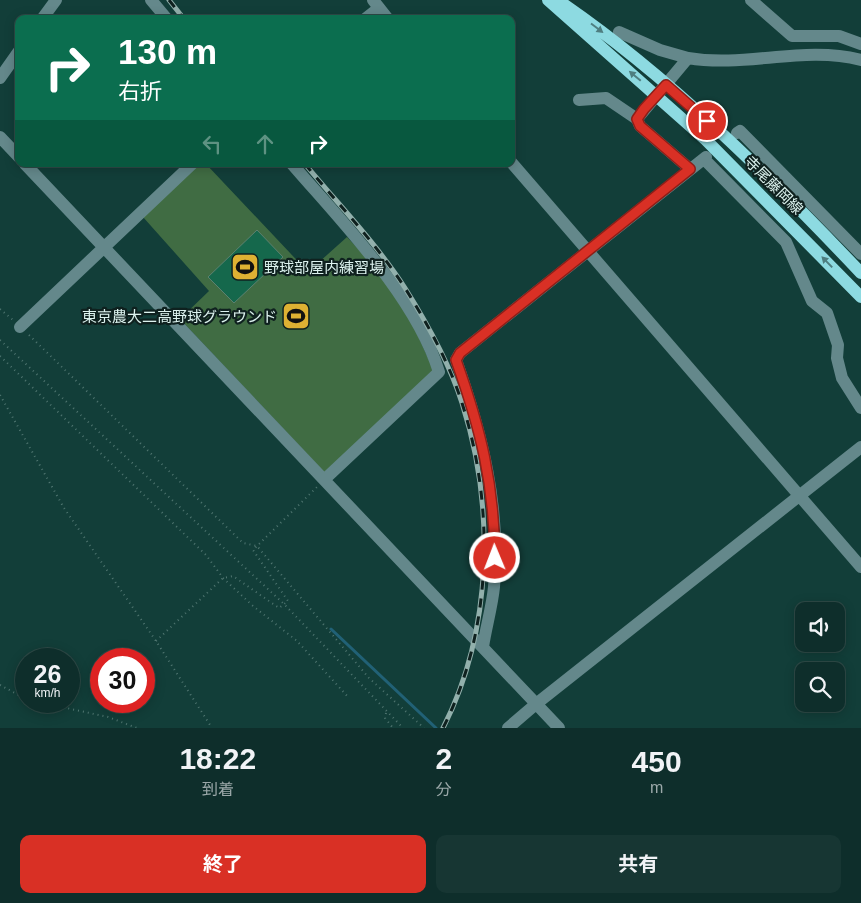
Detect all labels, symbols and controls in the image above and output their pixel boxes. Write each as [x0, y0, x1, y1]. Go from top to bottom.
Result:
one-way arrow [590, 23, 603, 34]
text: 130 m [118, 32, 217, 71]
icon: right [35, 35, 100, 100]
one-way arrow [628, 71, 641, 82]
text: 右折 [118, 79, 162, 104]
pin [686, 100, 728, 142]
icon: arrive [693, 107, 721, 135]
icon: left [198, 130, 226, 158]
icon: ahead [251, 130, 279, 158]
icon: right [304, 130, 332, 158]
street label: 寺尾藤岡線 [741, 152, 807, 218]
sports icon: 野球部屋内練習場 [230, 252, 260, 282]
one-way arrow [821, 256, 833, 268]
place label: 野球部屋内練習場 [264, 259, 384, 276]
sports icon: 東京農大二高野球グラウンド [281, 301, 311, 331]
place label: 東京農大二高野球グラウンド [82, 308, 277, 325]
position arrow [468, 531, 520, 583]
map controls [795, 602, 845, 712]
button: sound [795, 602, 845, 652]
speed limit sign: 30 [90, 648, 155, 713]
text: 26 [34, 660, 61, 688]
button: search [795, 662, 845, 712]
text: km/h [34, 686, 61, 700]
text: 18:22 [179, 742, 256, 775]
text: 2 [435, 742, 452, 775]
text: 450 [632, 745, 682, 778]
text: m [650, 779, 663, 796]
text: 到着 [202, 781, 234, 798]
text: 分 [436, 781, 452, 798]
button: 終了 [20, 835, 426, 893]
button: 共有 [436, 835, 841, 893]

